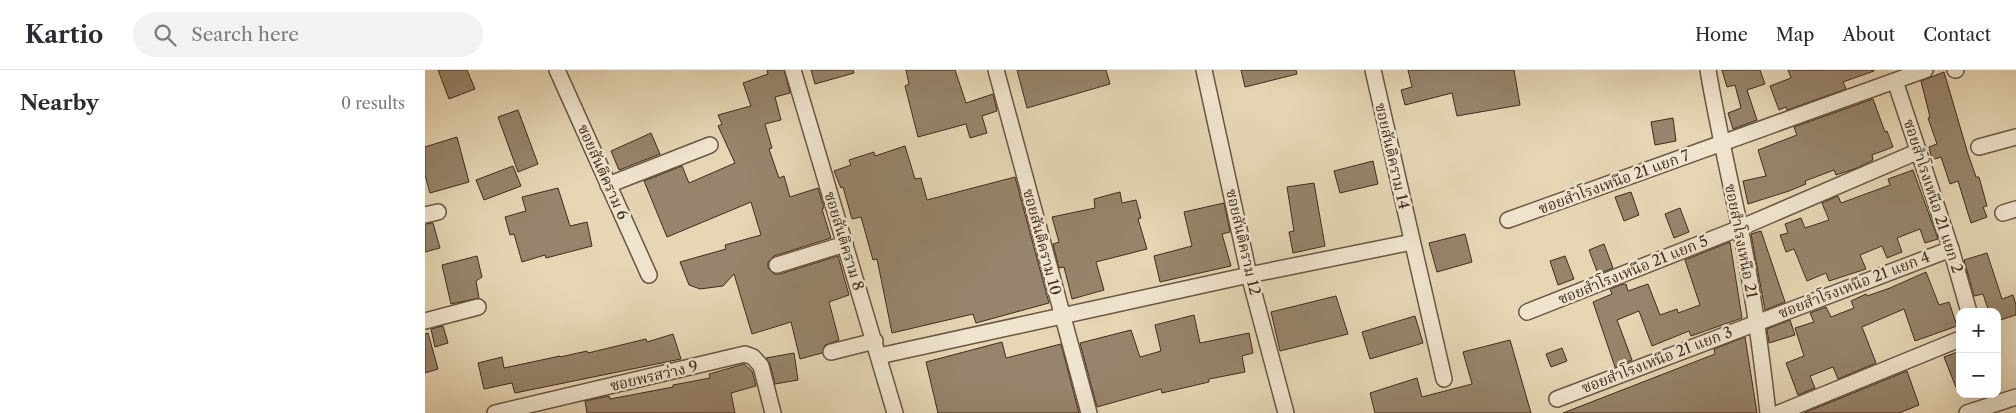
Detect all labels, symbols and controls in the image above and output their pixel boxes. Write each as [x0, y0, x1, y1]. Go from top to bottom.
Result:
search box [133, 12, 483, 57]
text: Kartio [25, 20, 103, 49]
icon: search [151, 21, 179, 49]
text: Search here [191, 23, 299, 46]
text: Home [1695, 24, 1748, 46]
text: Map [1776, 24, 1814, 46]
text: About [1842, 24, 1895, 46]
text: Contact [1923, 24, 1991, 46]
text: Nearby [20, 90, 99, 115]
text: 0 results [341, 93, 405, 113]
street label: ซอยสันติคราม 14 [1371, 101, 1414, 211]
street label: ซอยสำโรงเหนือ 21 แยก 2 [1900, 116, 1968, 275]
street label: ซอยสันติคราม 6 [574, 121, 633, 223]
street label: ซอยสำโรงเหนือ 21 แยก 7 [1535, 144, 1693, 218]
street label: ซอยสำโรงเหนือ 21 [1721, 182, 1763, 300]
street label: ซอยสันติคราม 10 [1019, 187, 1066, 297]
street label: ซอยสันติคราม 12 [1222, 187, 1265, 297]
street label: ซอยสันติคราม 8 [820, 189, 869, 293]
street label: ซอยสำโรงเหนือ 21 แยก 5 [1555, 230, 1711, 308]
street label: ซอยสำโรงเหนือ 21 แยก 4 [1775, 246, 1932, 322]
map controls [1956, 308, 2001, 398]
button: + [1956, 308, 2001, 353]
street label: ซอยสำโรงเหนือ 21 แยก 3 [1578, 321, 1735, 397]
button: − [1956, 353, 2001, 398]
street label: ซอยพรสว่าง 9 [608, 356, 700, 395]

